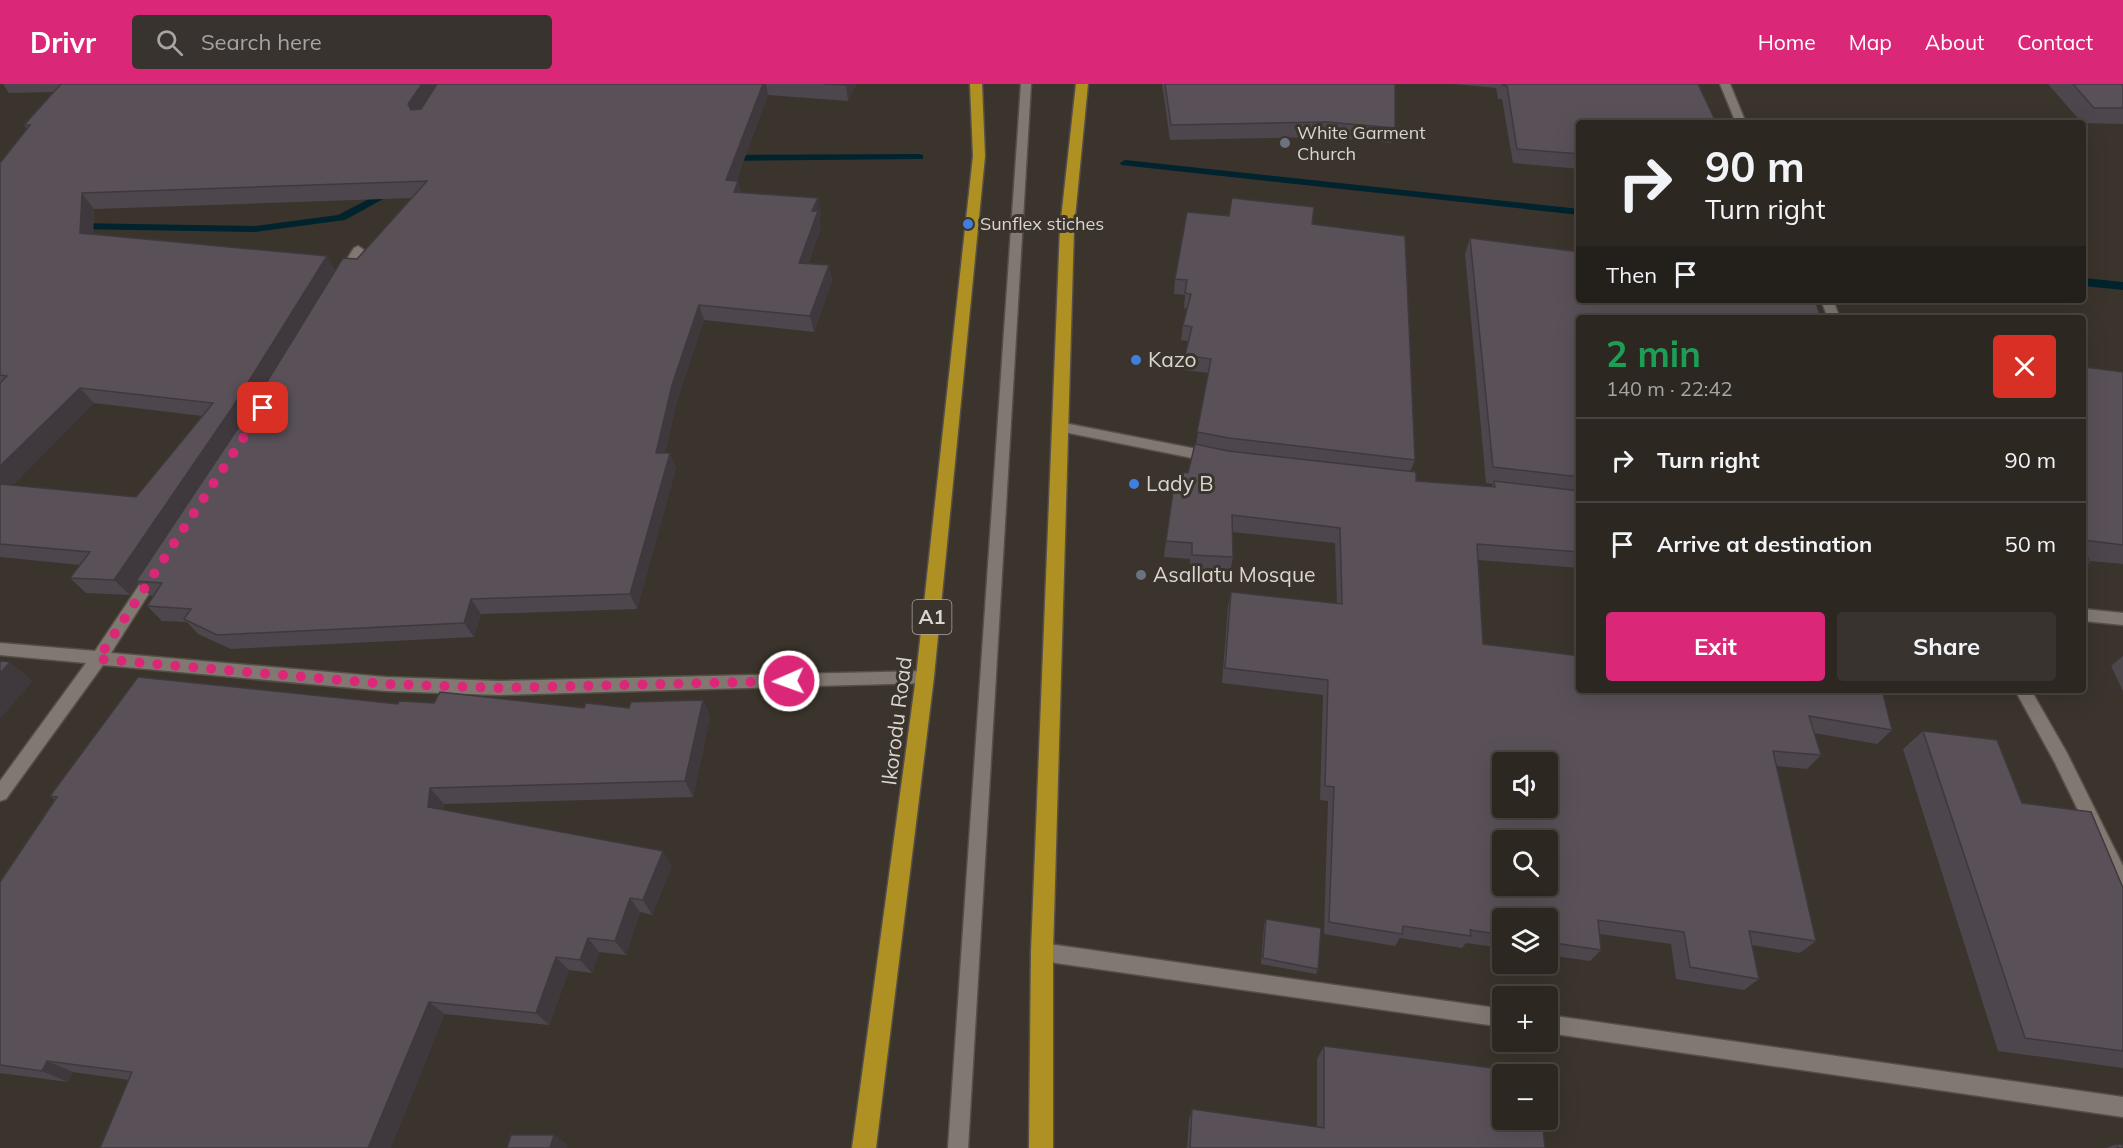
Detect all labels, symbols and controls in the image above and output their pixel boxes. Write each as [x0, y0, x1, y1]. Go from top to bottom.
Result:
search box [132, 15, 552, 69]
text: Drivr [30, 25, 96, 60]
icon: search [153, 26, 186, 59]
text: Search here [201, 28, 322, 56]
text: Home [1758, 29, 1816, 55]
text: Map [1849, 29, 1892, 55]
text: About [1925, 29, 1984, 55]
text: Contact [2017, 29, 2093, 55]
place label: White Garment Church [1297, 121, 1425, 165]
marker: White Garment Church [1278, 136, 1292, 150]
text: 90 m [1705, 140, 1805, 193]
icon: right [1606, 144, 1684, 222]
text: Turn right [1705, 192, 1825, 226]
place label: Sunflex stiches [980, 212, 1104, 235]
marker: Sunflex stiches [961, 217, 975, 231]
icon: arrive [1669, 258, 1702, 291]
text: Then [1606, 261, 1657, 289]
text: 2 min [1606, 331, 1701, 376]
button: close [1993, 335, 2056, 398]
place label: Kazo [1148, 346, 1197, 372]
marker: Kazo [1129, 353, 1143, 367]
text: 140 m · 22:42 [1606, 376, 1732, 401]
pin [237, 382, 288, 433]
icon: arrive [246, 391, 279, 424]
icon: right [1606, 444, 1639, 477]
text: Turn right [1657, 446, 1760, 474]
text: 90 m [2005, 446, 2056, 474]
place label: Lady B [1146, 470, 1214, 496]
marker: Lady B [1127, 477, 1141, 491]
icon: arrive [1606, 528, 1639, 561]
text: Arrive at destination [1657, 530, 1872, 558]
text: 50 m [2005, 530, 2056, 558]
place label: Asallatu Mosque [1153, 561, 1315, 587]
marker: Asallatu Mosque [1134, 568, 1148, 582]
road number: A1 [912, 600, 952, 634]
button: Exit [1606, 612, 1825, 681]
button: Share [1837, 612, 2056, 681]
position arrow [757, 649, 821, 713]
street label: Ikorodu Road [875, 655, 917, 787]
map controls [1492, 752, 1558, 1130]
button: sound [1492, 752, 1558, 818]
button: search [1492, 830, 1558, 896]
button: layers [1492, 908, 1558, 974]
button: + [1492, 986, 1558, 1052]
button: − [1492, 1064, 1558, 1130]

